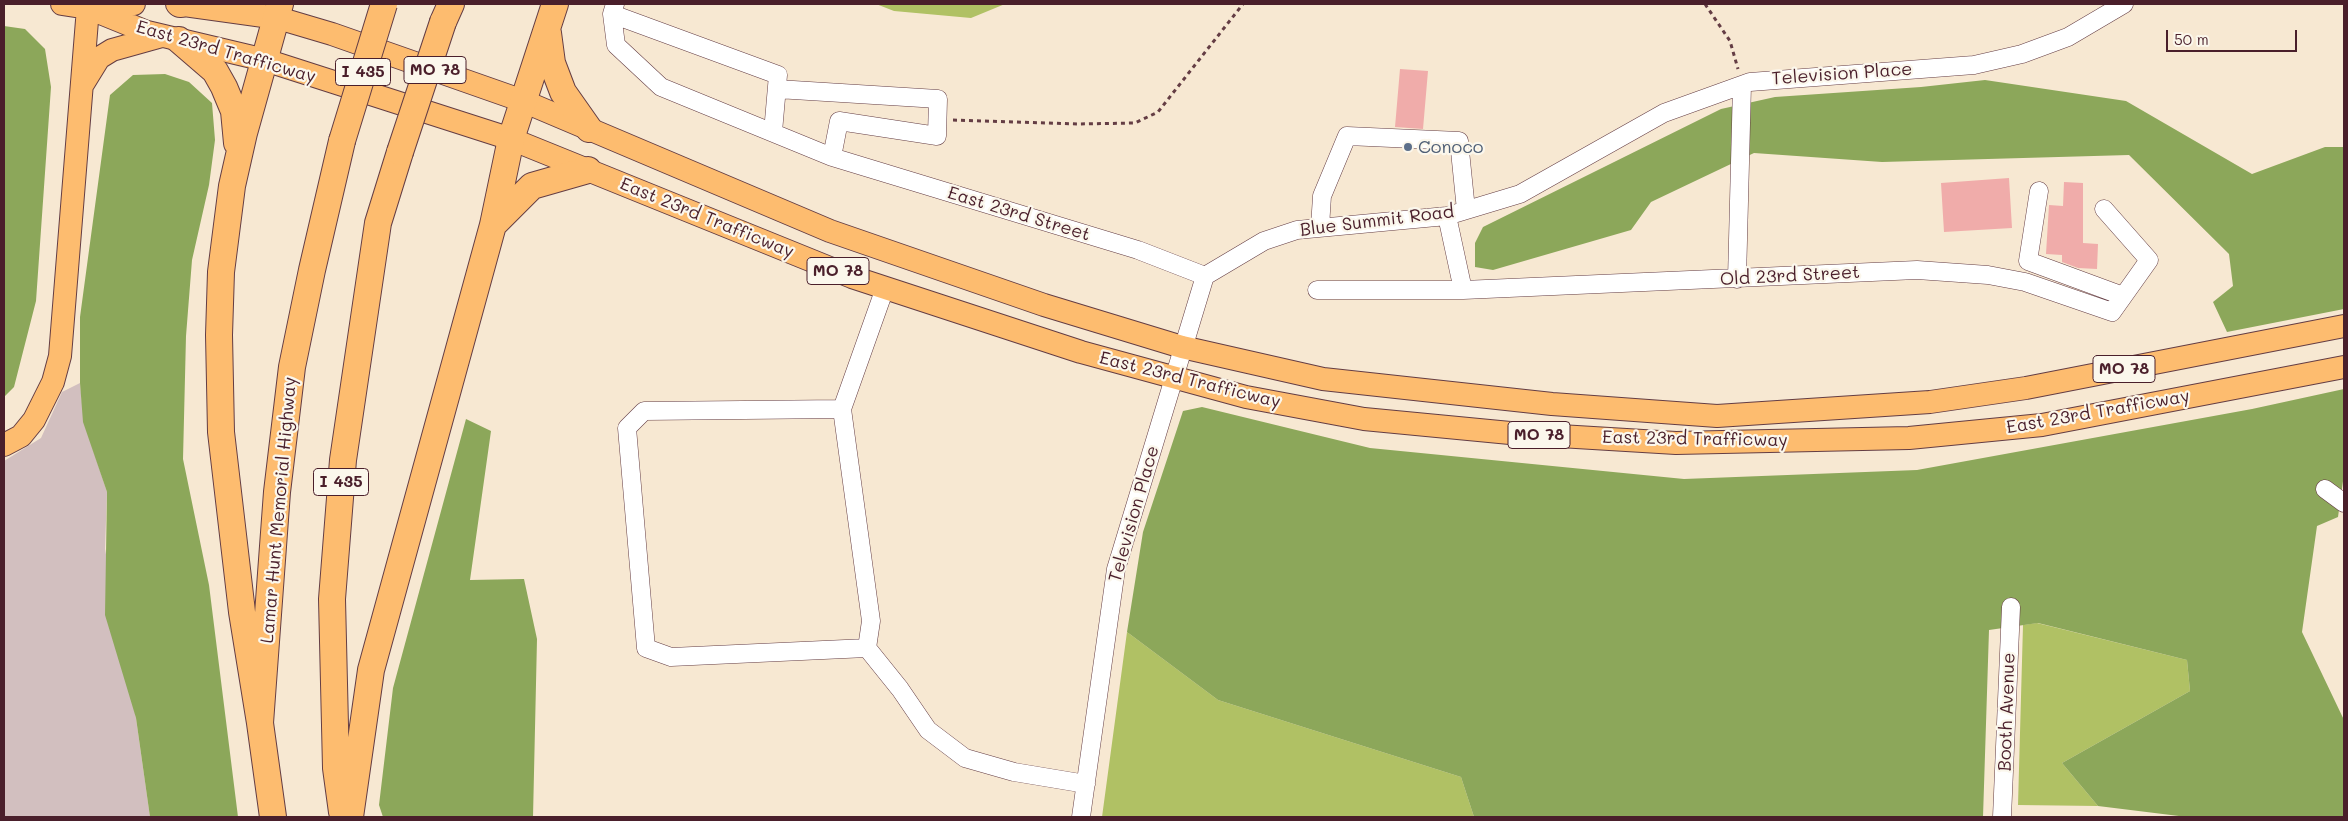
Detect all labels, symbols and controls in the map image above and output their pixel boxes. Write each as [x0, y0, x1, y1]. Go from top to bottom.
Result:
street label: East 23rd Trafficway [134, 16, 318, 88]
scale bar [2168, 20, 2299, 52]
text: 50 m [2174, 29, 2209, 49]
road number: MO 78 [404, 56, 466, 84]
road number: I 435 [336, 58, 390, 86]
street label: Television Place [1771, 58, 1913, 90]
place label: Conoco [1418, 136, 1483, 158]
marker: Conoco [1402, 141, 1414, 153]
street label: East 23rd Trafficway [617, 173, 797, 263]
street label: East 23rd Street [945, 182, 1093, 246]
street label: Blue Summit Road [1299, 201, 1455, 241]
road number: MO 78 [807, 258, 869, 284]
street label: Old 23rd Street [1720, 262, 1860, 290]
street label: East 23rd Trafficway [1097, 347, 1283, 413]
road number: MO 78 [2093, 356, 2155, 382]
street label: Lamar Hunt Memorial Highway [257, 376, 301, 644]
street label: East 23rd Trafficway [2005, 385, 2191, 439]
road number: MO 78 [1508, 422, 1570, 448]
street label: East 23rd Trafficway [1602, 427, 1788, 451]
street label: Television Place [1104, 443, 1164, 585]
road number: I 435 [314, 468, 368, 496]
street label: Booth Avenue [1994, 652, 2020, 772]

